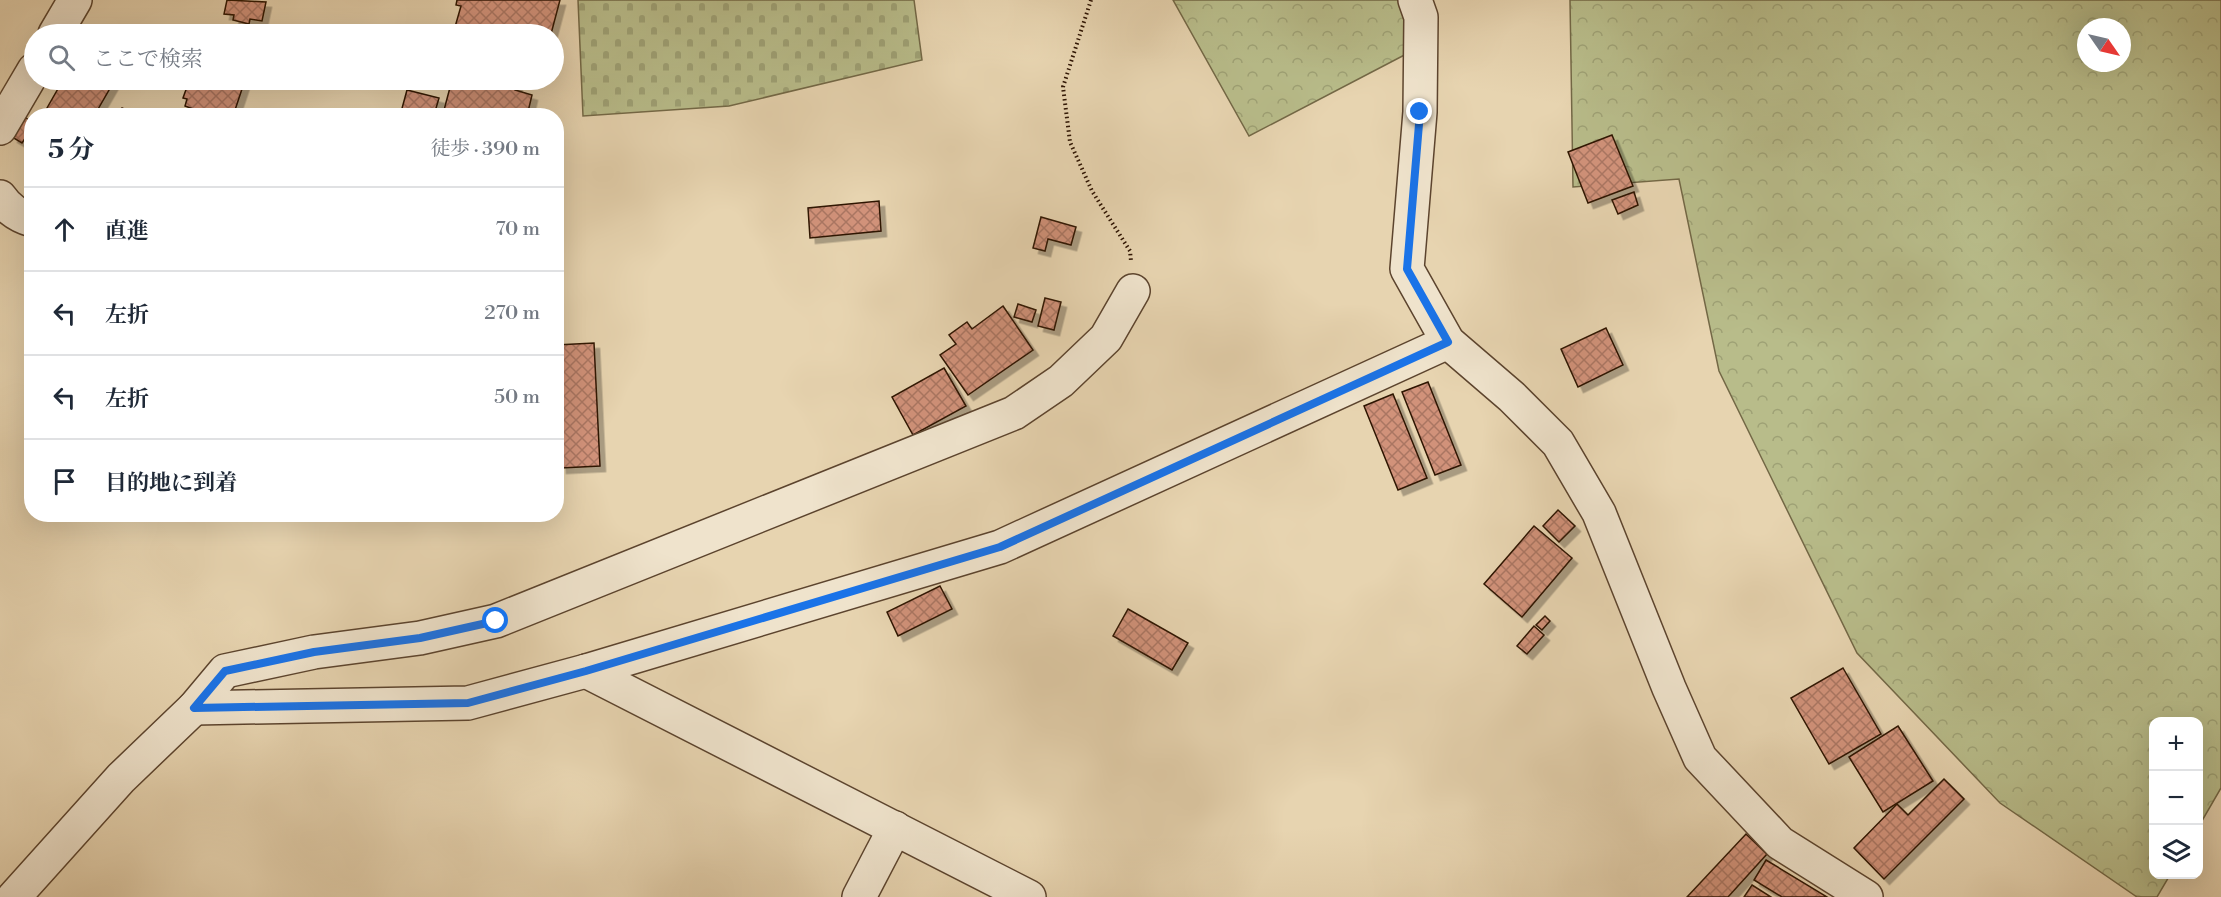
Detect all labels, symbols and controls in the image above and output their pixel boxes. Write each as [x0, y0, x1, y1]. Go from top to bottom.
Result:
north arrow [2077, 18, 2131, 72]
search box [24, 24, 564, 90]
icon: search [45, 41, 78, 74]
text: ここで検索 [93, 46, 203, 73]
route end [1406, 98, 1432, 124]
text: 5 分 [48, 134, 94, 166]
text: 徒歩 · 390 m [430, 137, 540, 162]
icon: ahead [48, 213, 81, 246]
text: 70 m [496, 217, 540, 242]
text: 直進 [105, 218, 149, 245]
icon: left [48, 297, 81, 330]
text: 270 m [484, 301, 540, 326]
text: 左折 [105, 302, 149, 329]
icon: left [48, 381, 81, 414]
text: 50 m [494, 385, 540, 410]
text: 左折 [105, 386, 149, 413]
icon: arrive [48, 465, 81, 498]
text: 目的地に到着 [105, 470, 237, 497]
route start [482, 607, 508, 633]
map controls [2149, 717, 2203, 879]
button: + [2149, 717, 2203, 771]
button: − [2149, 771, 2203, 825]
button: layers [2149, 825, 2203, 879]

